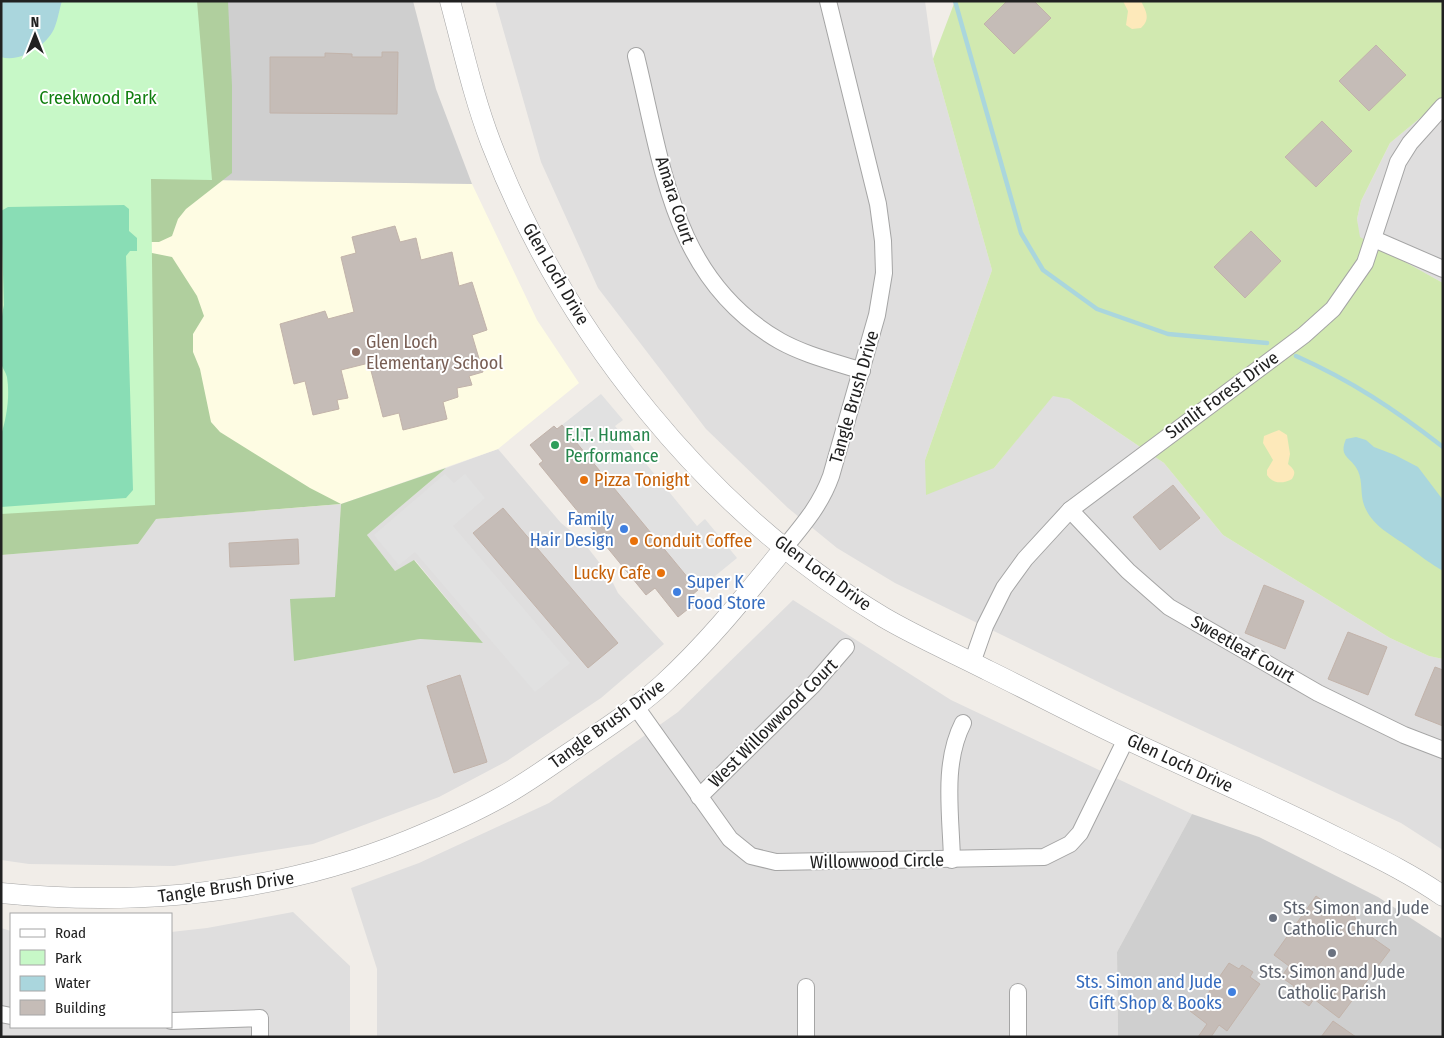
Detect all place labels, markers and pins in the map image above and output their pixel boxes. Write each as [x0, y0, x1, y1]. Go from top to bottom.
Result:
place label: Glen Loch Elementary School [366, 331, 503, 374]
marker: Glen Loch Elementary School [350, 346, 362, 358]
place label: F.I.T. Human Performance [565, 424, 659, 467]
marker: F.I.T. Human Performance [549, 439, 561, 451]
place label: Pizza Tonight [594, 469, 690, 491]
marker: Pizza Tonight [578, 474, 590, 486]
place label: Family Hair Design [530, 508, 614, 551]
marker: Family Hair Design [618, 523, 630, 535]
place label: Conduit Coffee [644, 530, 752, 552]
marker: Conduit Coffee [628, 535, 640, 547]
place label: Lucky Cafe [574, 562, 651, 584]
marker: Lucky Cafe [655, 567, 667, 579]
place label: Super K Food Store [687, 571, 766, 614]
marker: Super K Food Store [671, 586, 683, 598]
place label: Sts. Simon and Jude Catholic Church [1283, 897, 1429, 940]
marker: Sts. Simon and Jude Catholic Church [1267, 912, 1279, 924]
marker: Sts. Simon and Jude Catholic Parish [1326, 947, 1338, 959]
place label: Sts. Simon and Jude Catholic Parish [1259, 961, 1405, 1004]
place label: Sts. Simon and Jude Gift Shop & Books [1076, 971, 1222, 1014]
marker: Sts. Simon and Jude Gift Shop & Books [1226, 986, 1238, 998]

